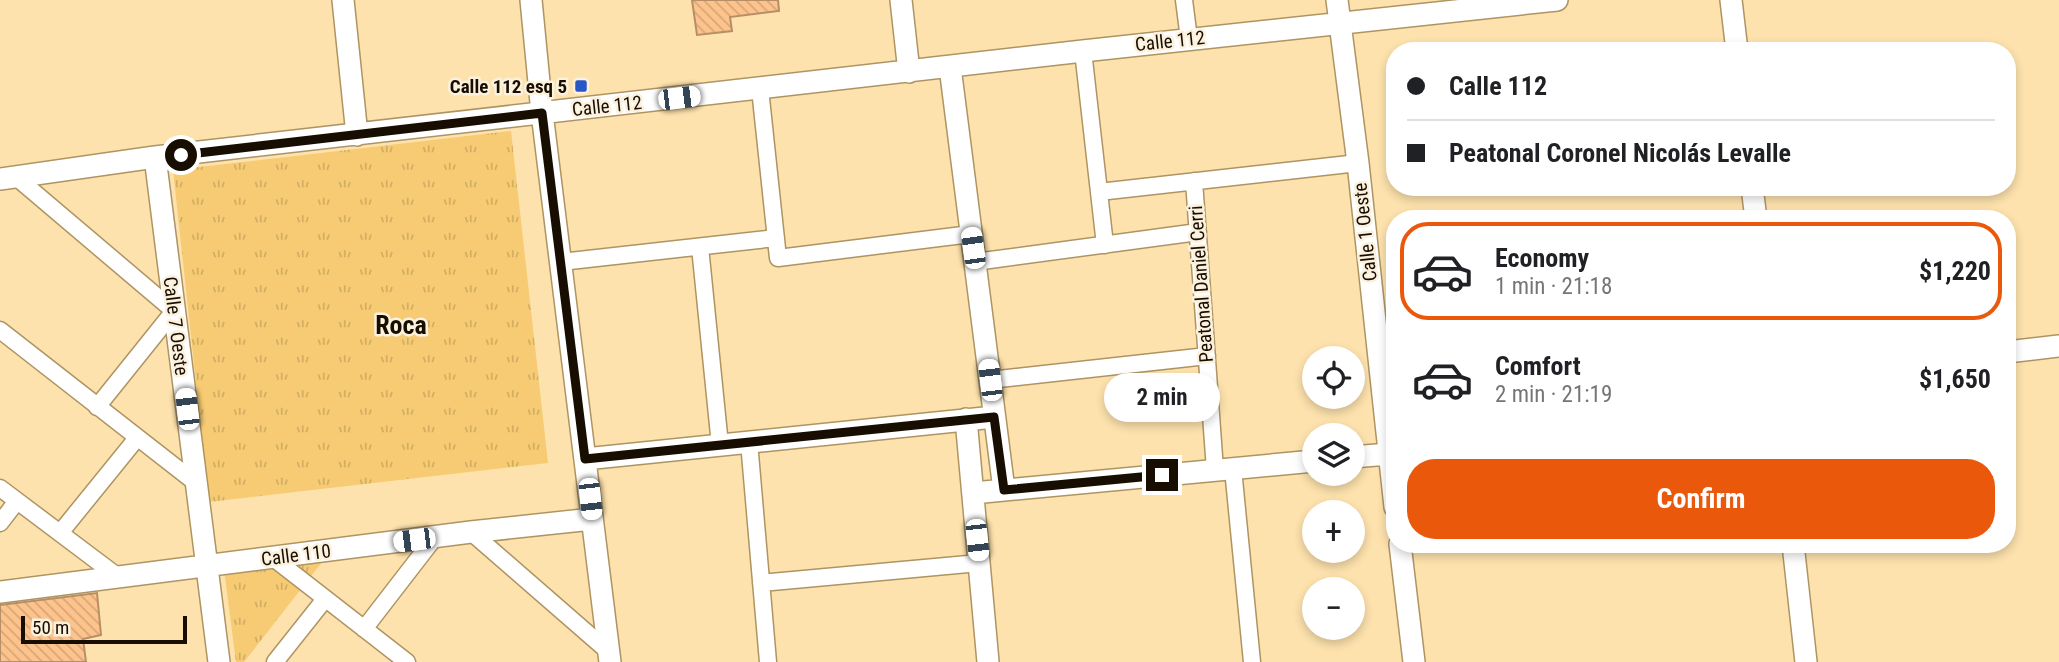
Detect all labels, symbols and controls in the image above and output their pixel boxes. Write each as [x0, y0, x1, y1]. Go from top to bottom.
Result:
street label: Calle 112 [1134, 26, 1206, 56]
text: Calle 112 [1449, 71, 1547, 101]
place label: Calle 112 esq 5 [450, 75, 567, 98]
marker: Calle 112 esq 5 [573, 78, 589, 94]
car [657, 85, 702, 111]
street label: Calle 112 [571, 91, 643, 121]
text: Peatonal Coronel Nicolás Levalle [1449, 138, 1791, 168]
route start [165, 139, 197, 171]
street label: Calle 1 Oeste [1348, 181, 1382, 282]
street label: Peatonal Daniel Cerri [1184, 205, 1218, 363]
car [960, 226, 987, 270]
icon: car [1411, 240, 1474, 303]
text: Economy [1495, 243, 1589, 273]
text: $1,220 [1919, 256, 1991, 286]
text: 1 min · 21:18 [1495, 273, 1612, 300]
street label: Calle 7 Oeste [159, 275, 193, 377]
district label: Roca [375, 310, 427, 340]
map controls [1302, 346, 1365, 640]
button: locate [1302, 346, 1365, 409]
icon: car [1411, 348, 1474, 411]
text: Comfort [1495, 351, 1581, 381]
car [978, 358, 1003, 402]
text: $1,650 [1919, 364, 1991, 394]
callout: 2 min [1104, 374, 1220, 422]
text: 2 min · 21:19 [1495, 381, 1612, 408]
text: 2 min [1136, 384, 1188, 411]
car [175, 387, 200, 431]
button: layers [1302, 423, 1365, 486]
route end [1146, 459, 1178, 491]
button: Confirm [1407, 459, 1995, 539]
car [578, 477, 603, 521]
button: + [1302, 500, 1365, 563]
car [965, 518, 990, 562]
car [392, 527, 437, 553]
street label: Calle 110 [260, 539, 332, 571]
button: − [1302, 577, 1365, 640]
scale bar [21, 613, 187, 645]
text: 50 m [32, 616, 69, 639]

